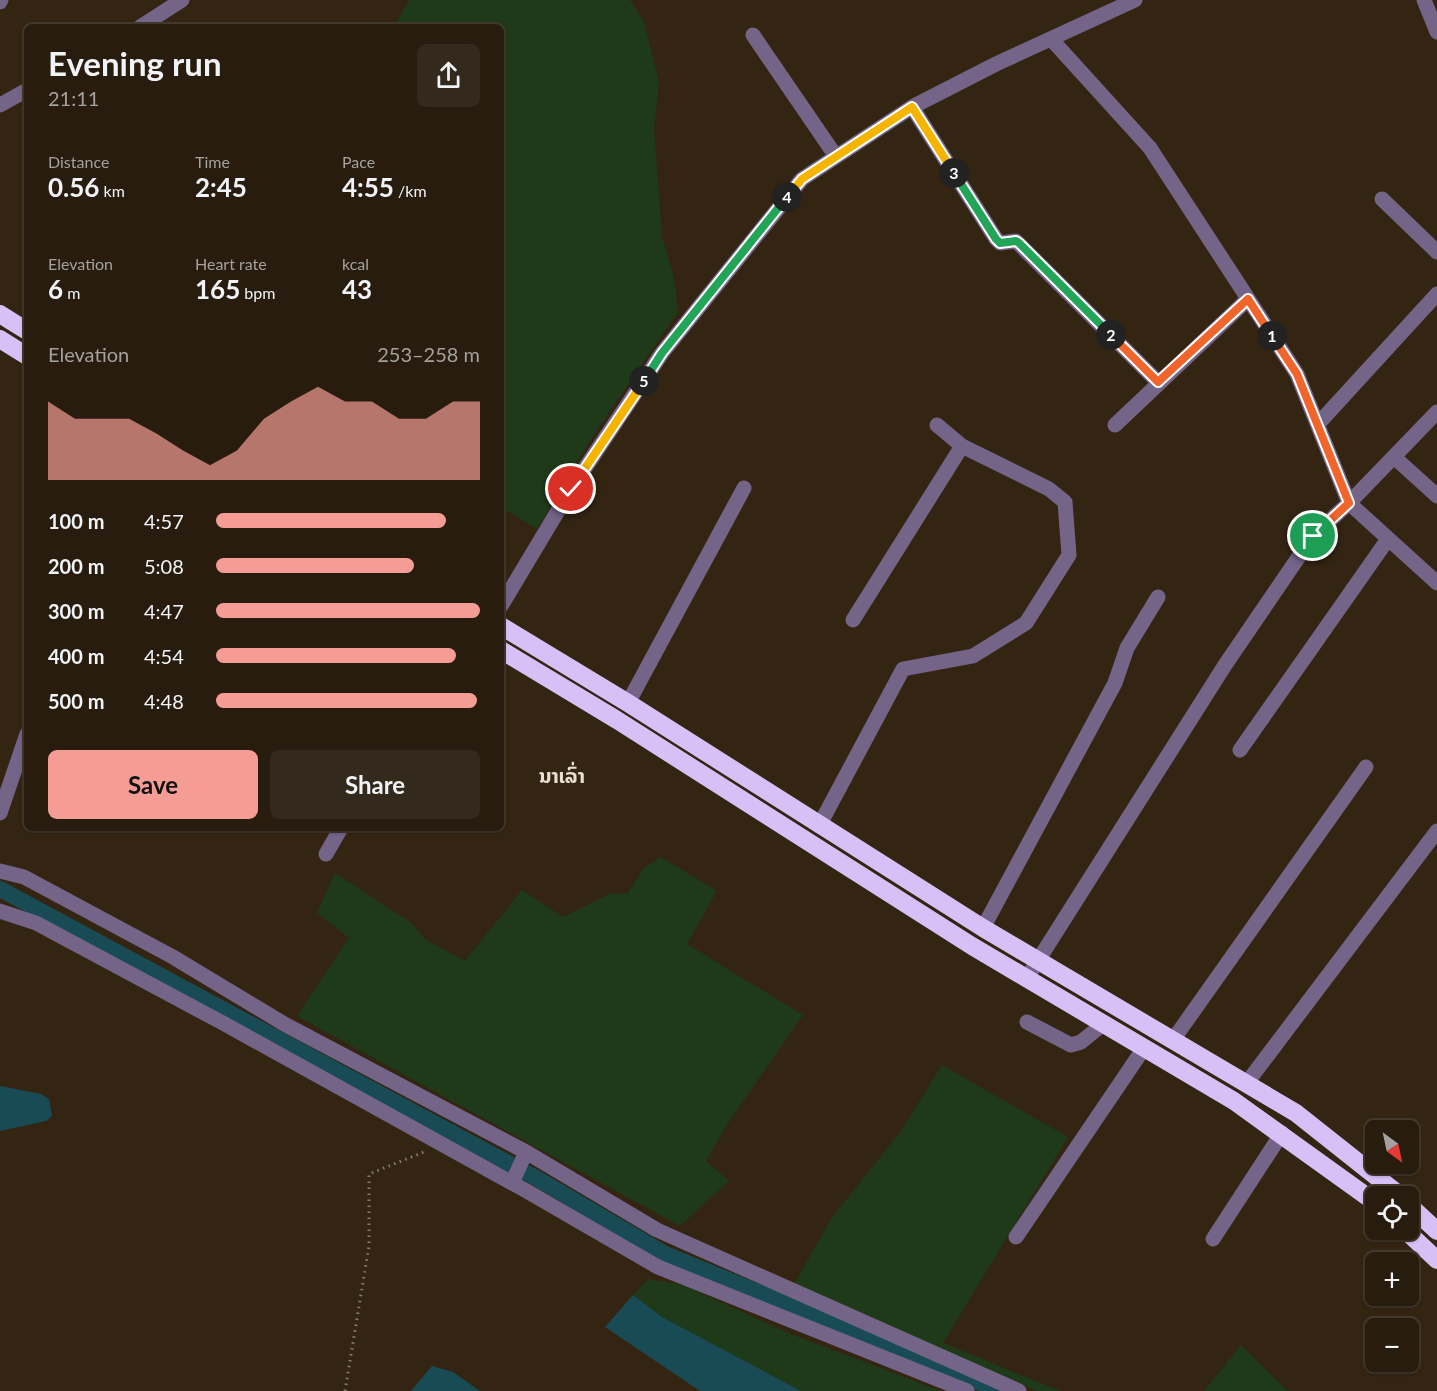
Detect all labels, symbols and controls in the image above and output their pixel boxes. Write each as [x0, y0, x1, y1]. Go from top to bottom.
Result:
text: Evening run [48, 43, 222, 83]
button: share [417, 44, 480, 107]
text: 21:11 [48, 86, 99, 110]
text: Distance [48, 152, 109, 171]
text: Time [195, 152, 230, 171]
text: Pace [342, 152, 375, 171]
pin: 3 [939, 158, 969, 188]
text: 3 [949, 163, 959, 182]
text: 0.56 [48, 171, 99, 203]
text: 2:45 [195, 171, 247, 203]
text: 4:55 [342, 171, 394, 203]
text: km [99, 181, 125, 200]
text: /km [394, 181, 427, 200]
pin: 4 [772, 182, 802, 212]
text: 4 [782, 187, 792, 206]
text: Elevation [48, 254, 113, 273]
text: Heart rate [195, 254, 267, 273]
text: kcal [342, 254, 369, 273]
text: 6 [48, 273, 63, 305]
text: 165 [195, 273, 240, 305]
text: 43 [342, 273, 372, 305]
text: m [63, 283, 80, 302]
text: bpm [240, 283, 275, 302]
pin: 2 [1096, 320, 1126, 350]
pin: 1 [1257, 321, 1287, 351]
text: 2 [1106, 325, 1116, 344]
text: 1 [1267, 326, 1277, 345]
text: Elevation [48, 342, 129, 366]
text: 253–258 m [377, 342, 480, 366]
pin: 5 [629, 366, 659, 396]
text: 5 [639, 371, 649, 390]
pin [545, 463, 596, 514]
icon: check [554, 472, 587, 505]
text: 100 m [48, 509, 104, 533]
text: 4:57 [144, 509, 184, 533]
pin [1287, 510, 1338, 561]
icon: arrive [1296, 519, 1329, 552]
text: 200 m [48, 554, 104, 578]
text: 5:08 [144, 554, 184, 578]
text: 300 m [48, 599, 104, 623]
text: 4:47 [144, 599, 184, 623]
text: 400 m [48, 644, 104, 668]
text: 4:54 [144, 644, 184, 668]
text: 500 m [48, 689, 104, 713]
text: 4:48 [144, 689, 184, 713]
button: Save [48, 750, 258, 819]
button: Share [270, 750, 480, 819]
district label: ນາເລົ່າ [539, 761, 585, 787]
north arrow [1365, 1120, 1419, 1174]
map controls [1365, 1120, 1419, 1372]
button: locate [1365, 1186, 1419, 1240]
button: + [1365, 1252, 1419, 1306]
button: − [1365, 1318, 1419, 1372]

